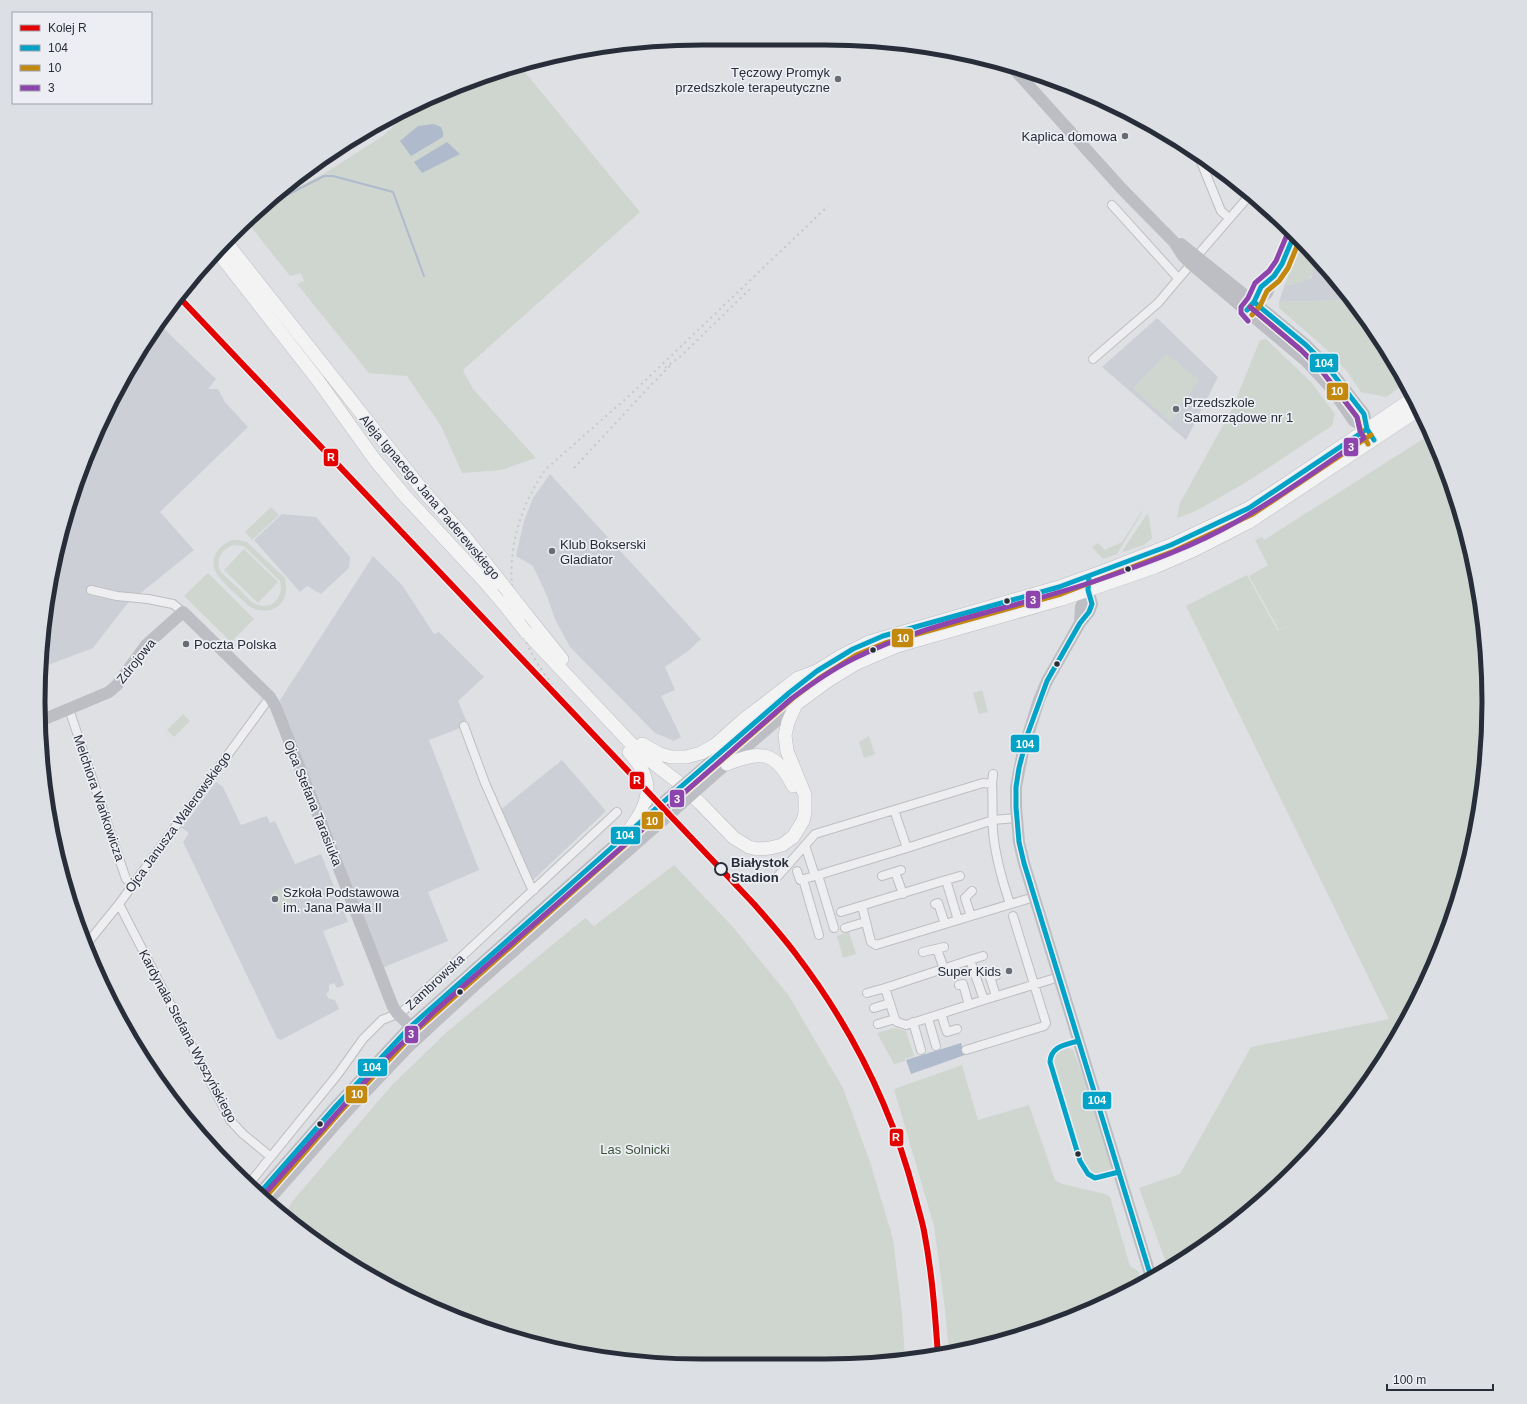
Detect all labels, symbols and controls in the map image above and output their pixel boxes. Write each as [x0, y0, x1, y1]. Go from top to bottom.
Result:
legend [12, 12, 152, 104]
text: Kolej R [48, 21, 87, 35]
text: 104 [48, 41, 68, 55]
text: 10 [48, 61, 62, 75]
place label: Tęczowy Promyk przedszkole terapeutyczne [675, 65, 830, 95]
marker: Tęczowy Promyk przedszkole terapeutyczne [833, 74, 843, 84]
text: 3 [48, 81, 55, 95]
place label: Kaplica domowa [1022, 129, 1118, 144]
marker: Kaplica domowa [1120, 131, 1130, 141]
line badge: 104 [1309, 353, 1339, 373]
text: 104 [1315, 357, 1334, 369]
line badge: 10 [1326, 382, 1349, 401]
text: 10 [1331, 385, 1343, 397]
place label: Przedszkole Samorządowe nr 1 [1184, 395, 1293, 425]
marker: Przedszkole Samorządowe nr 1 [1171, 404, 1181, 414]
street label: Aleja Ignacego Jana Paderewskiego [357, 412, 503, 582]
line badge: 3 [1343, 437, 1359, 457]
text: 3 [1348, 441, 1354, 453]
line badge: R [323, 448, 339, 467]
text: R [327, 451, 335, 463]
place label: Klub Bokserski Gladiator [560, 537, 646, 567]
marker: Klub Bokserski Gladiator [547, 546, 557, 556]
unlabelled marker [1123, 564, 1133, 574]
line badge: 3 [1025, 590, 1041, 609]
text: 3 [1030, 594, 1036, 606]
unlabelled marker [1002, 596, 1012, 606]
line badge: 10 [891, 628, 914, 648]
text: 10 [897, 632, 909, 644]
street label: Zdrojowa [113, 635, 159, 686]
place label: Poczta Polska [194, 637, 277, 652]
marker: Poczta Polska [181, 639, 191, 649]
unlabelled marker [868, 645, 878, 655]
unlabelled marker [1052, 659, 1062, 669]
street label: Melchiora Wańkowicza [70, 733, 128, 864]
line badge: 104 [1010, 734, 1040, 753]
street label: Ojca Stefana Tarasiuka [281, 738, 345, 869]
text: 104 [1016, 738, 1035, 750]
street label: Ojca Janusza Walerowskiego [122, 749, 234, 895]
line badge: R [629, 771, 645, 790]
text: R [633, 774, 641, 786]
line badge: 3 [669, 789, 685, 808]
text: 3 [674, 793, 680, 805]
line badge: 10 [641, 811, 664, 830]
text: 10 [646, 815, 658, 827]
line badge: 104 [610, 826, 641, 845]
text: 104 [616, 829, 635, 841]
place label: Białystok Stadion [731, 855, 790, 885]
marker: Białystok Stadion [714, 862, 728, 876]
place label: Szkoła Podstawowa im. Jana Pawła II [283, 885, 400, 915]
marker: Szkoła Podstawowa im. Jana Pawła II [270, 894, 280, 904]
street label: Kardynała Stefana Wyszyńskiego [136, 947, 240, 1125]
street label: Zambrowska [403, 951, 468, 1013]
place label: Super Kids [937, 964, 1001, 979]
marker: Super Kids [1004, 966, 1014, 976]
unlabelled marker [455, 987, 465, 997]
line badge: 3 [404, 1025, 419, 1044]
text: 3 [408, 1028, 414, 1040]
line badge: 104 [357, 1058, 388, 1077]
text: 104 [363, 1061, 382, 1073]
line badge: 10 [345, 1085, 368, 1104]
text: 10 [351, 1088, 363, 1100]
line badge: 104 [1082, 1091, 1112, 1110]
text: 104 [1088, 1094, 1107, 1106]
unlabelled marker [315, 1119, 325, 1129]
line badge: R [889, 1128, 904, 1147]
text: R [892, 1131, 900, 1143]
park label: Las Solnicki [600, 1142, 670, 1157]
unlabelled marker [1073, 1149, 1083, 1159]
scale bar [1387, 1366, 1493, 1392]
text: 100 m [1393, 1373, 1426, 1387]

